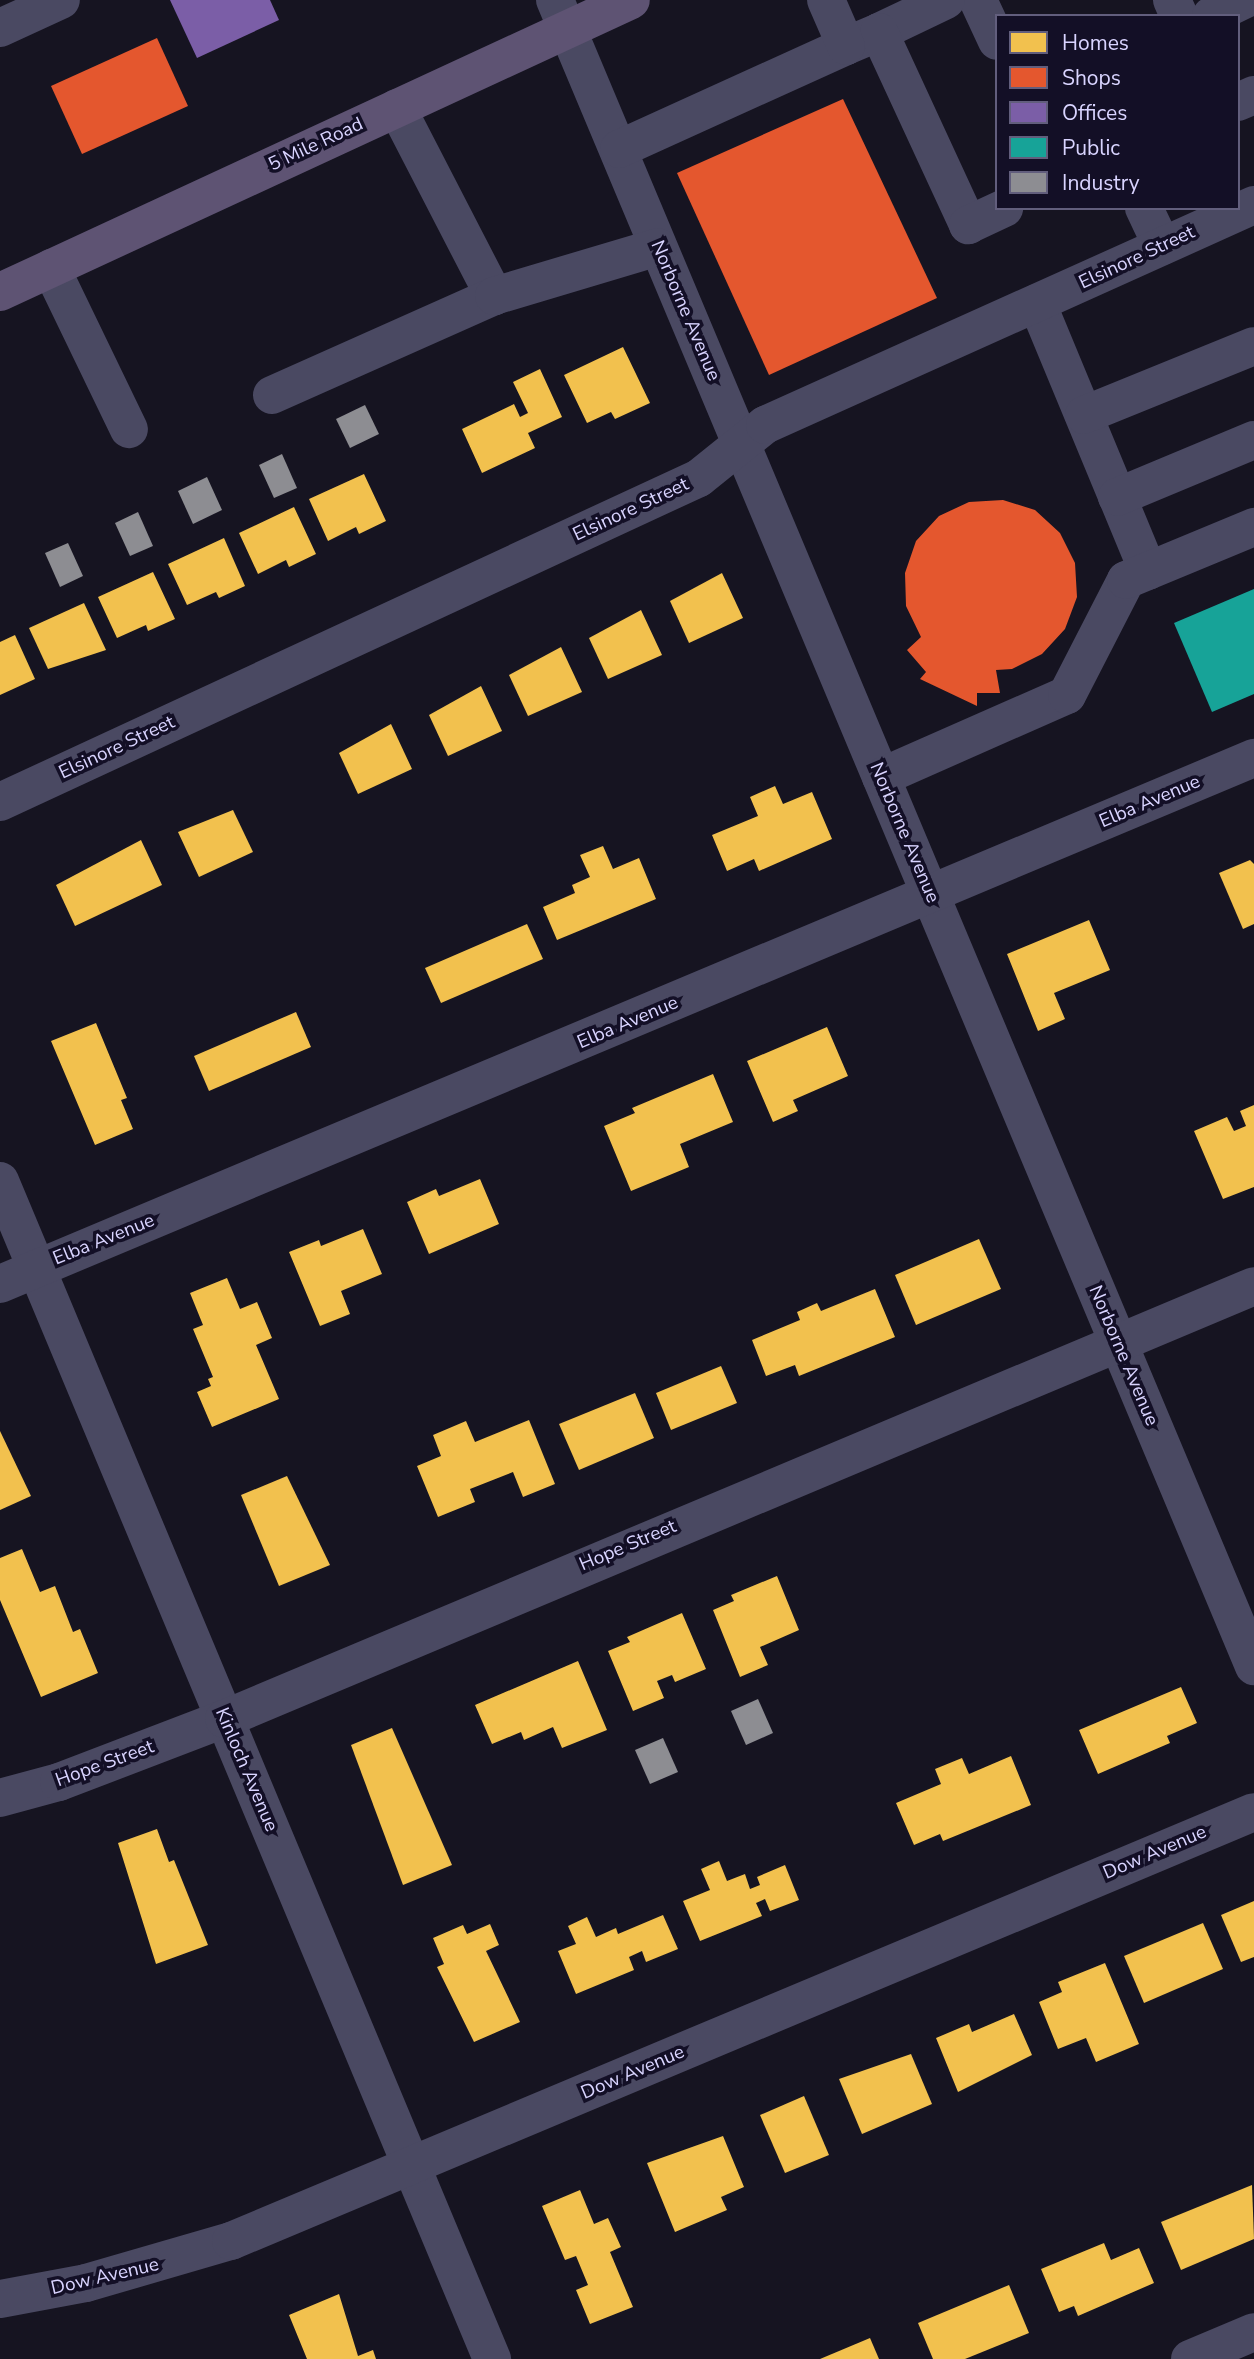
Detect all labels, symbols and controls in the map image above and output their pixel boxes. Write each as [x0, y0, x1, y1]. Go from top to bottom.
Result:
legend [995, 14, 1240, 210]
text: Homes [1062, 29, 1129, 57]
text: Shops [1062, 64, 1121, 92]
text: Offices [1062, 99, 1127, 127]
street label: 5 Mile Road [265, 113, 367, 177]
text: Public [1062, 134, 1120, 162]
text: Industry [1062, 169, 1140, 197]
street label: Elsinore Street [1076, 221, 1198, 295]
street label: Norborne Avenue [645, 237, 725, 385]
street label: Elsinore Street [570, 473, 692, 547]
street label: Elsinore Street [56, 711, 178, 785]
street label: Norborne Avenue [864, 759, 944, 907]
street label: Elba Avenue [1096, 771, 1204, 833]
street label: Elba Avenue [574, 992, 682, 1054]
street label: Elba Avenue [50, 1209, 158, 1271]
street label: Norborne Avenue [1083, 1282, 1163, 1430]
street label: Hope Street [576, 1515, 680, 1577]
street label: Kinloch Avenue [210, 1705, 282, 1835]
street label: Hope Street [53, 1736, 157, 1792]
street label: Dow Avenue [1100, 1821, 1210, 1885]
street label: Dow Avenue [578, 2041, 688, 2105]
street label: Dow Avenue [49, 2254, 161, 2300]

